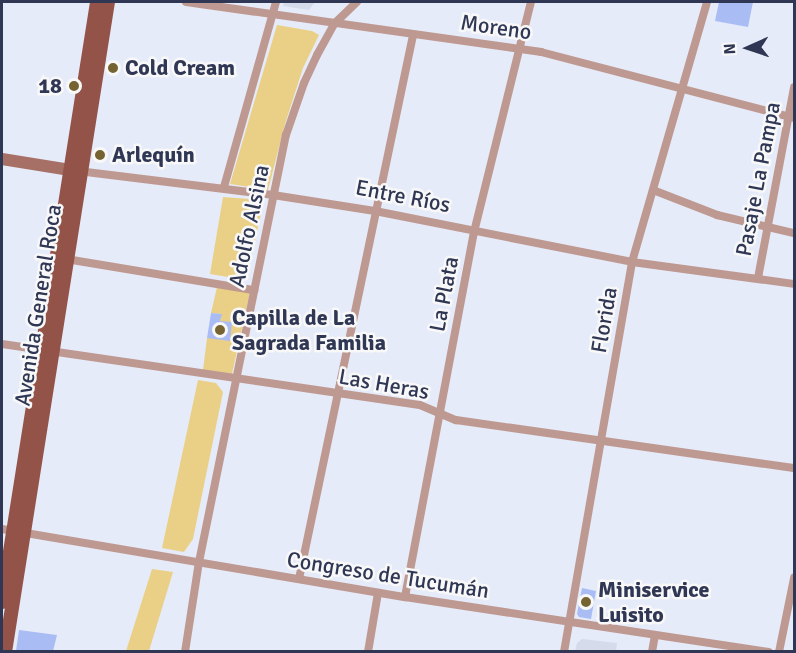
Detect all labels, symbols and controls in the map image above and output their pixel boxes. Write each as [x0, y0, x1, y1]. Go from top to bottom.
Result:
street label: Moreno [459, 9, 533, 45]
north arrow [718, 18, 778, 78]
text: N [720, 43, 740, 55]
place label: Cold Cream [125, 55, 235, 81]
marker: Cold Cream [106, 61, 120, 75]
place label: 18 [38, 73, 62, 99]
marker: 18 [67, 79, 81, 93]
street label: Pasaje La Pampa [730, 100, 786, 258]
place label: Arlequín [112, 142, 195, 168]
marker: Arlequín [93, 148, 107, 162]
street label: Adolfo Alsina [223, 162, 275, 290]
street label: Entre Ríos [353, 174, 453, 218]
street label: Avenida General Roca [9, 202, 67, 408]
street label: La Plata [424, 254, 464, 334]
street label: Florida [585, 285, 623, 355]
place label: Capilla de La Sagrada Familia [232, 304, 386, 356]
marker: Capilla de La Sagrada Familia [213, 323, 227, 337]
street label: Las Heras [337, 363, 431, 405]
street label: Congreso de Tucumán [285, 546, 491, 604]
place label: Miniservice Luisito [598, 576, 710, 628]
marker: Miniservice Luisito [579, 595, 593, 609]

